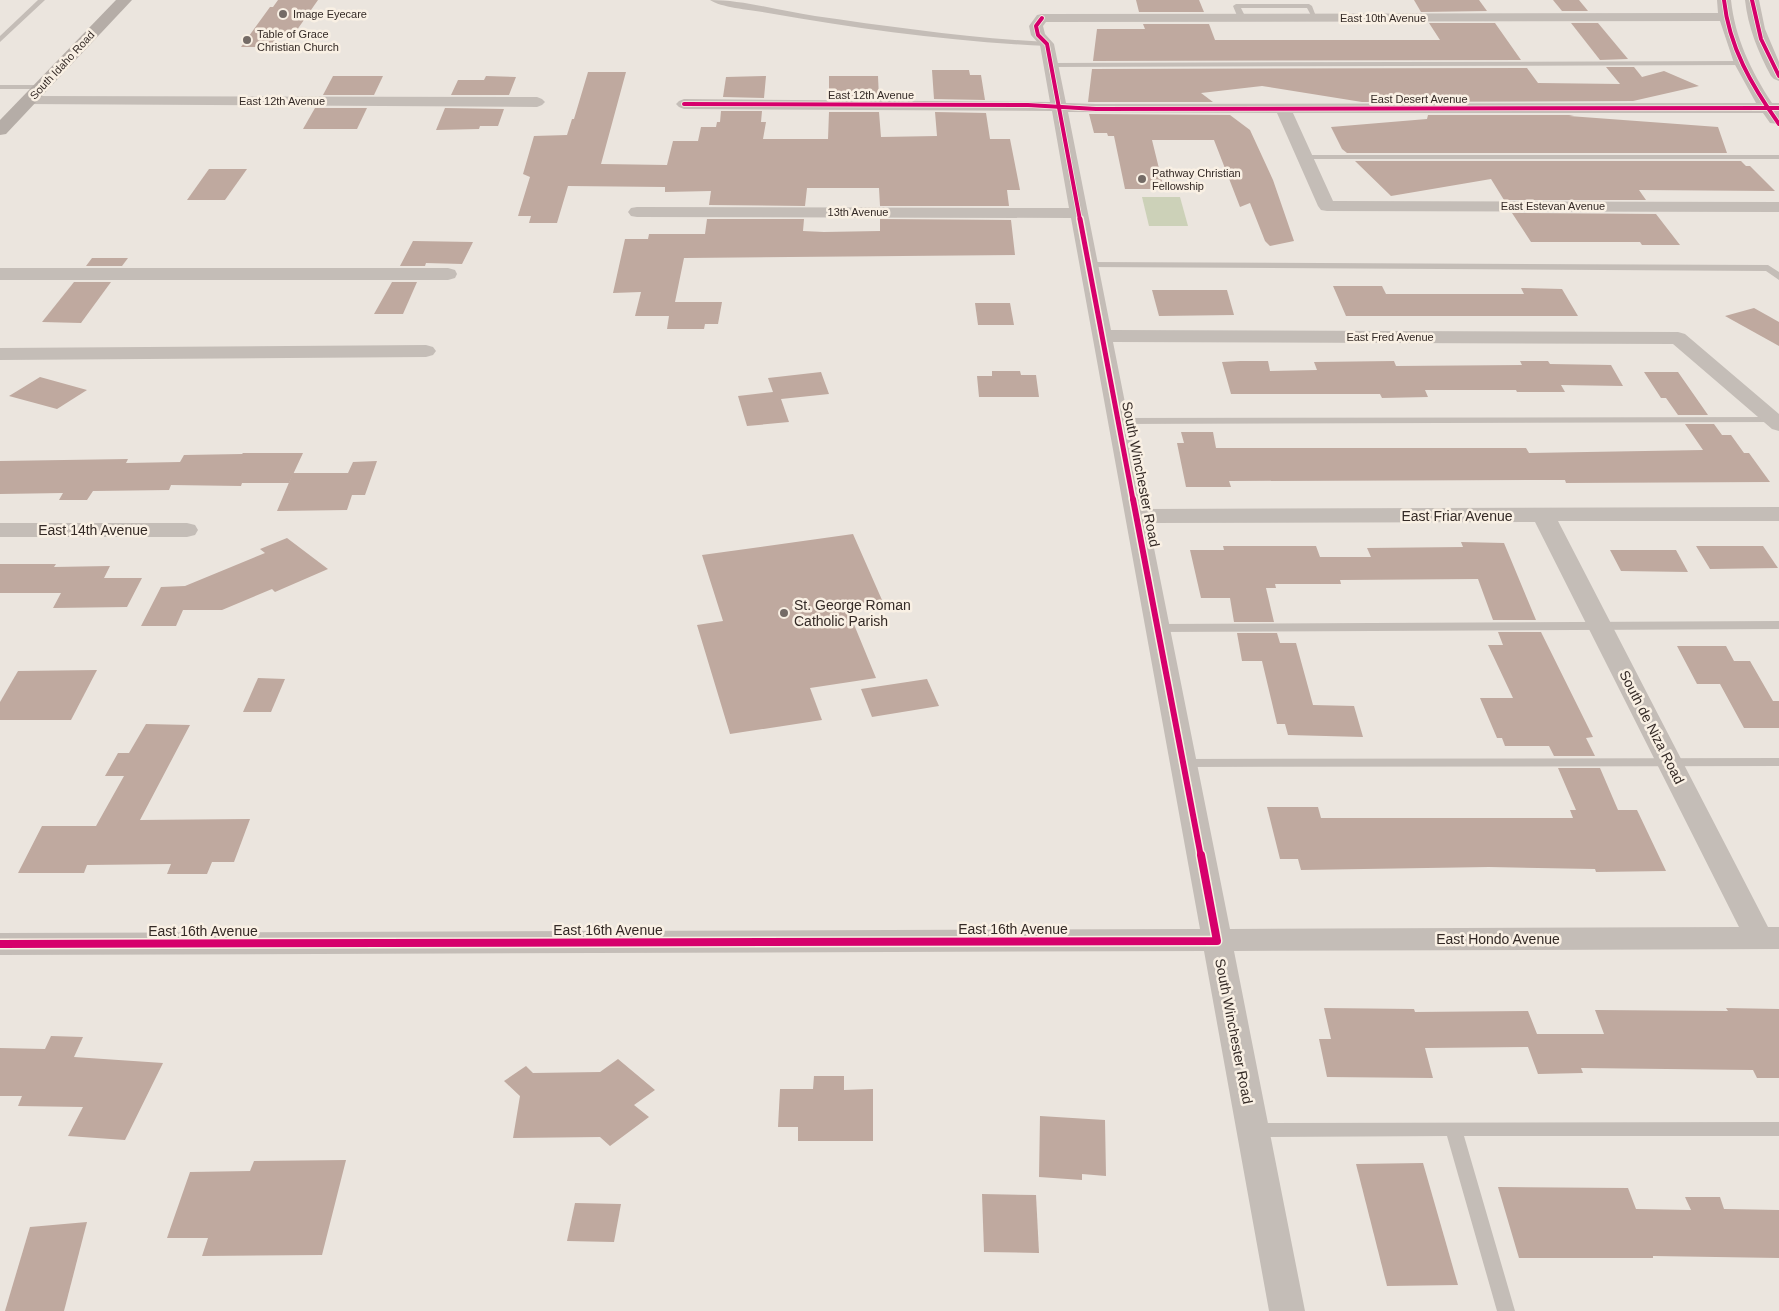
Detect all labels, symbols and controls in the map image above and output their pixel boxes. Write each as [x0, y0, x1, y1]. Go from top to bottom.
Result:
marker: Image Eyecare [277, 8, 289, 20]
place label: Image Eyecare [293, 8, 367, 20]
street label: East 10th Avenue [1340, 12, 1426, 24]
street label: South Idaho Road [27, 28, 97, 102]
place label: Table of Grace Christian Church [257, 28, 339, 53]
marker: Table of Grace Christian Church [241, 34, 253, 46]
street label: East 12th Avenue [828, 89, 914, 101]
street label: East Desert Avenue [1370, 93, 1468, 105]
street label: East 12th Avenue [239, 95, 325, 107]
place label: Pathway Christian Fellowship [1152, 167, 1241, 192]
marker: Pathway Christian Fellowship [1136, 173, 1148, 185]
street label: East Estevan Avenue [1501, 200, 1605, 212]
street label: 13th Avenue [828, 206, 888, 218]
street label: East Fred Avenue [1346, 331, 1434, 343]
street label: South Winchester Road [1119, 400, 1163, 548]
street label: East Friar Avenue [1401, 508, 1513, 524]
street label: East 14th Avenue [38, 522, 148, 538]
place label: St. George Roman Catholic Parish [794, 597, 911, 629]
marker: St. George Roman Catholic Parish [778, 607, 790, 619]
street label: South de Niza Road [1616, 668, 1688, 786]
street label: East 16th Avenue [958, 921, 1068, 937]
street label: East 16th Avenue [553, 922, 663, 938]
street label: East 16th Avenue [148, 923, 258, 939]
street label: East Hondo Avenue [1436, 931, 1560, 947]
street label: South Winchester Road [1212, 957, 1256, 1105]

